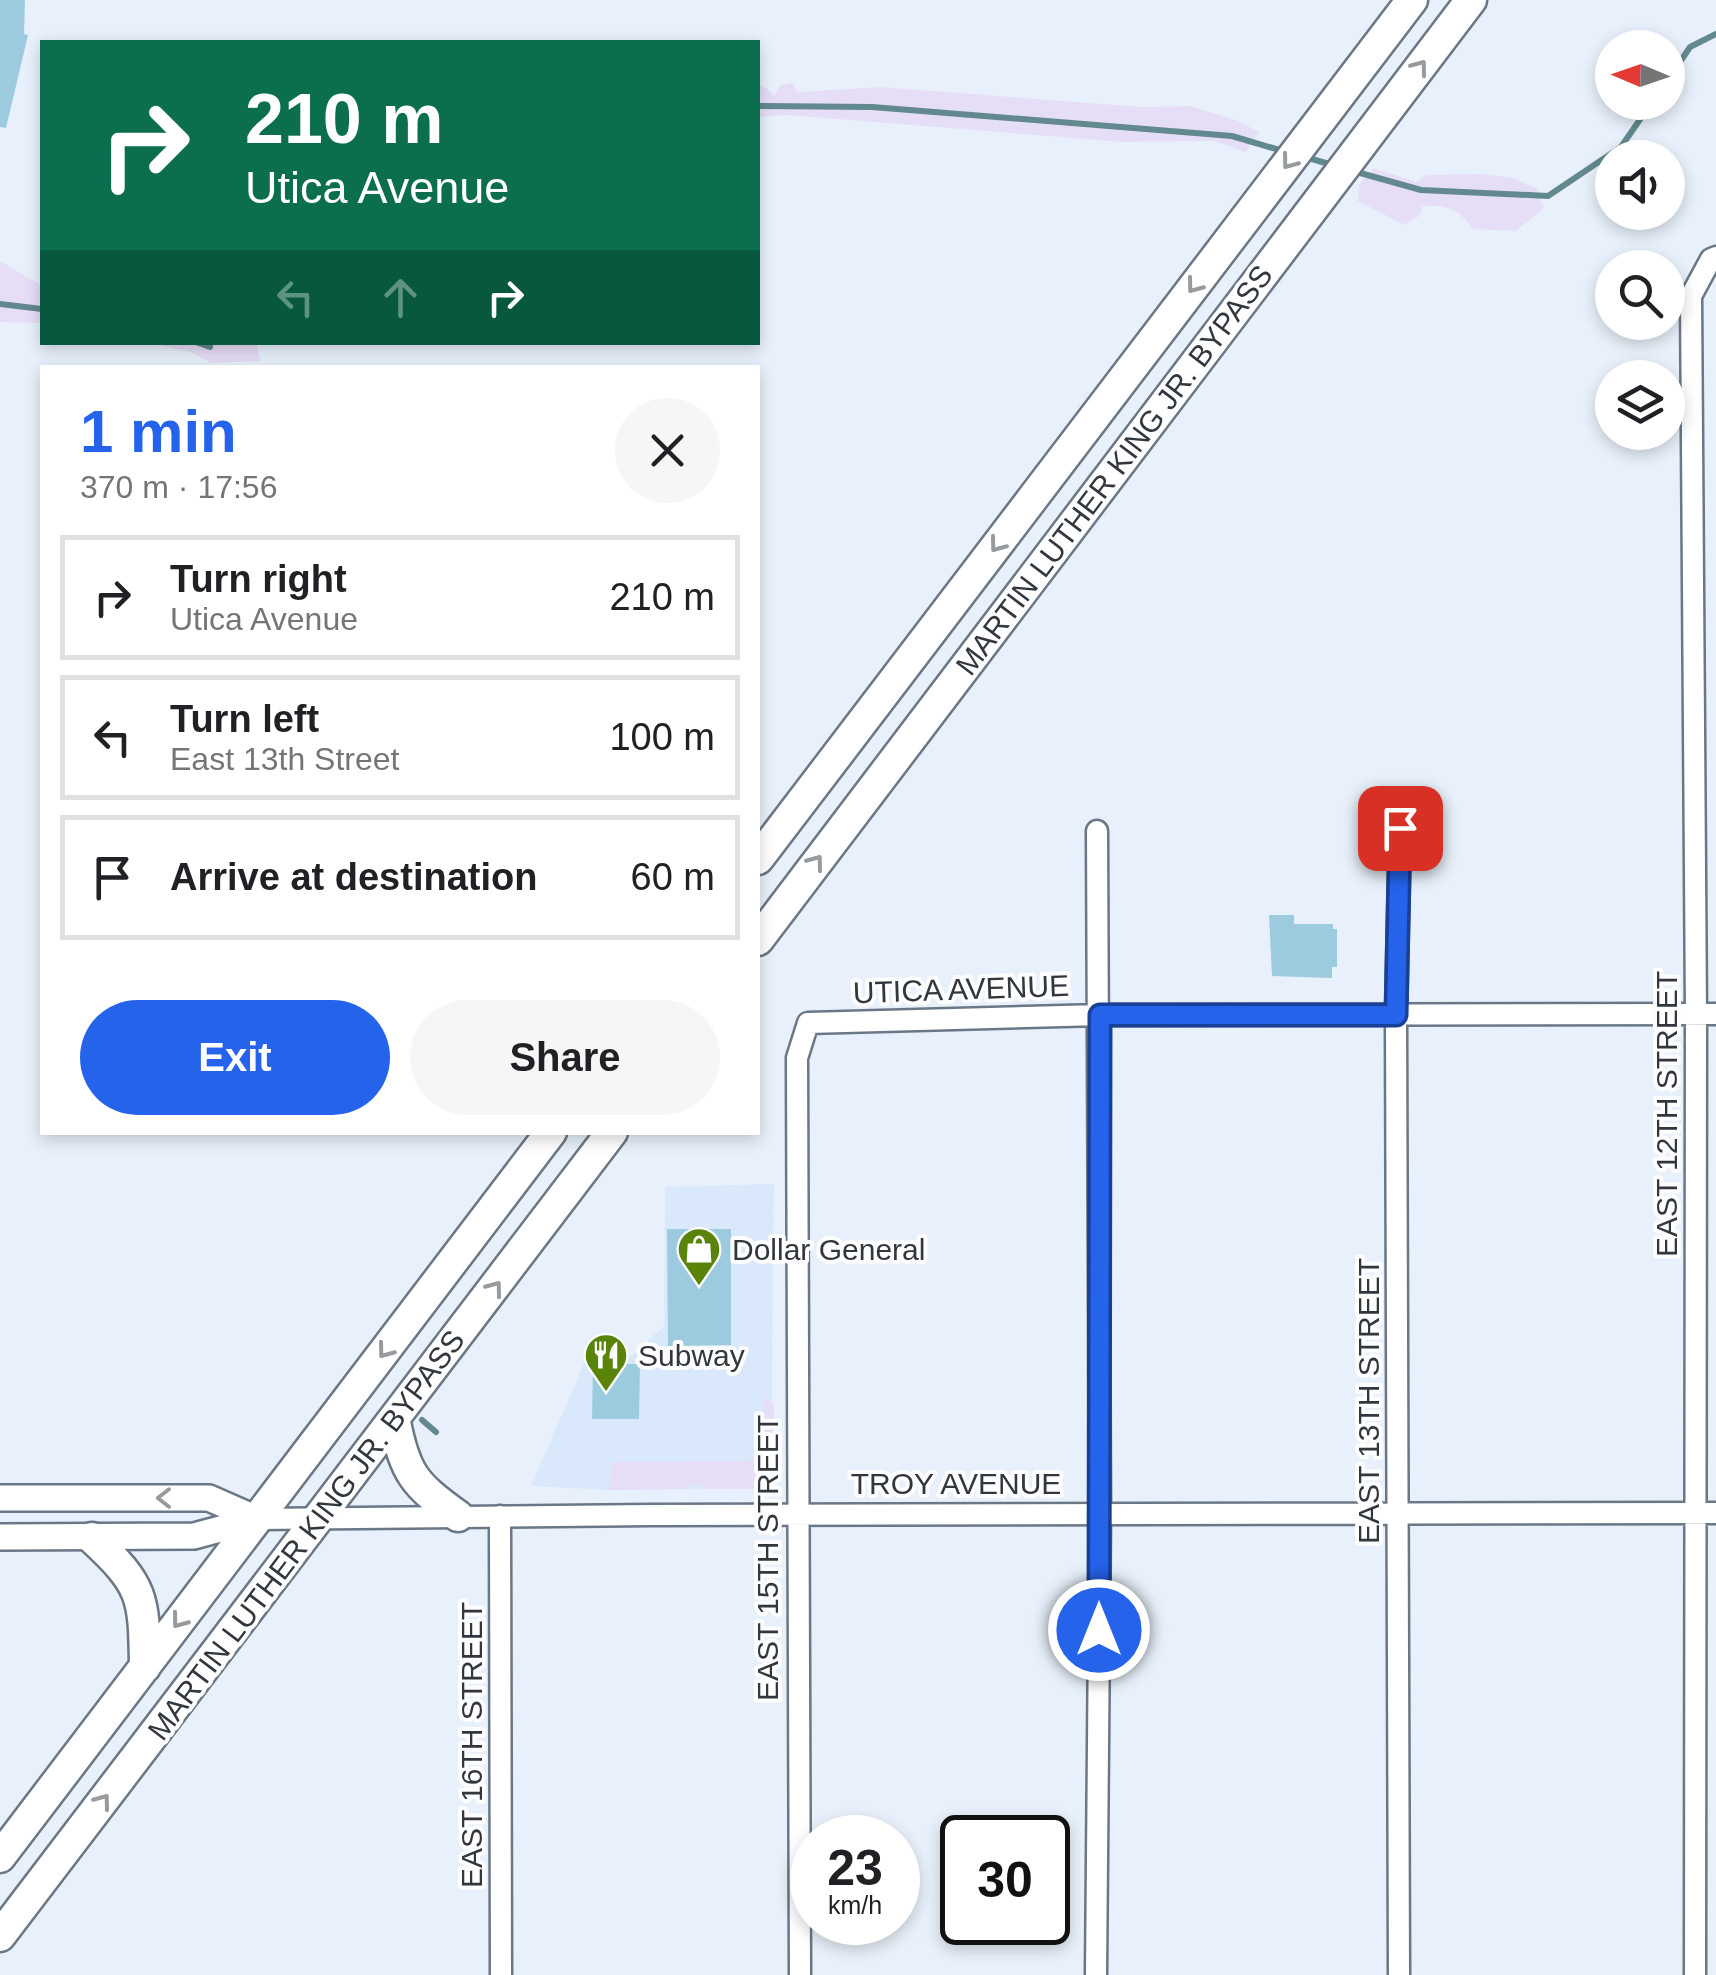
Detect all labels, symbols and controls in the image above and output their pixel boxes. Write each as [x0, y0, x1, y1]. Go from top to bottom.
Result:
north arrow [1595, 30, 1685, 120]
map controls [1595, 30, 1685, 450]
one-way arrow [1409, 60, 1426, 78]
icon: right [80, 80, 210, 210]
text: 210 m [245, 80, 443, 158]
button: sound [1595, 140, 1685, 230]
one-way arrow [1283, 151, 1300, 169]
text: Utica Avenue [245, 162, 509, 213]
button: search [1595, 250, 1685, 340]
street label: MARTIN LUTHER KING JR. BYPASS [949, 259, 1279, 681]
icon: left [268, 270, 323, 325]
icon: ahead [373, 270, 428, 325]
icon: right [478, 270, 533, 325]
one-way arrow [1189, 275, 1206, 293]
button: layers [1595, 360, 1685, 450]
text: 1 min [80, 398, 237, 465]
button: close [615, 398, 720, 503]
text: 370 m · 17:56 [80, 469, 277, 505]
one-way arrow [992, 534, 1009, 552]
text: Turn right [170, 558, 347, 600]
icon: right [85, 570, 140, 625]
text: 210 m [609, 576, 715, 618]
text: Utica Avenue [170, 601, 358, 637]
text: Turn left [170, 698, 319, 740]
icon: left [85, 710, 140, 765]
text: 100 m [609, 716, 715, 758]
text: East 13th Street [170, 741, 399, 777]
pin [1358, 786, 1443, 871]
icon: arrive [1373, 801, 1428, 856]
icon: arrive [85, 850, 140, 905]
one-way arrow [805, 855, 822, 873]
text: Arrive at destination [170, 856, 537, 898]
text: 60 m [631, 856, 715, 898]
street label: UTICA AVENUE [852, 969, 1070, 1009]
street label: EAST 12TH STREET [1650, 971, 1683, 1257]
button: Exit [80, 1000, 390, 1115]
button: Share [410, 1000, 720, 1115]
shop icon: Dollar General [676, 1226, 722, 1287]
place label: Dollar General [732, 1233, 925, 1266]
street label: EAST 13TH STREET [1352, 1258, 1385, 1544]
one-way arrow [484, 1281, 501, 1299]
street label: MARTIN LUTHER KING JR. BYPASS [141, 1324, 471, 1746]
restaurant icon: Subway [583, 1332, 629, 1393]
place label: Subway [638, 1339, 745, 1372]
one-way arrow [380, 1340, 397, 1358]
street label: EAST 15TH STREET [751, 1415, 784, 1701]
street label: TROY AVENUE [851, 1467, 1061, 1500]
one-way arrow [155, 1487, 170, 1509]
position arrow [1047, 1578, 1151, 1682]
street label: EAST 16TH STREET [455, 1602, 488, 1888]
one-way arrow [174, 1610, 191, 1628]
one-way arrow [91, 1794, 108, 1812]
speed limit sign: 30 [940, 1815, 1070, 1945]
text: 23 [827, 1840, 883, 1896]
text: km/h [828, 1891, 882, 1919]

